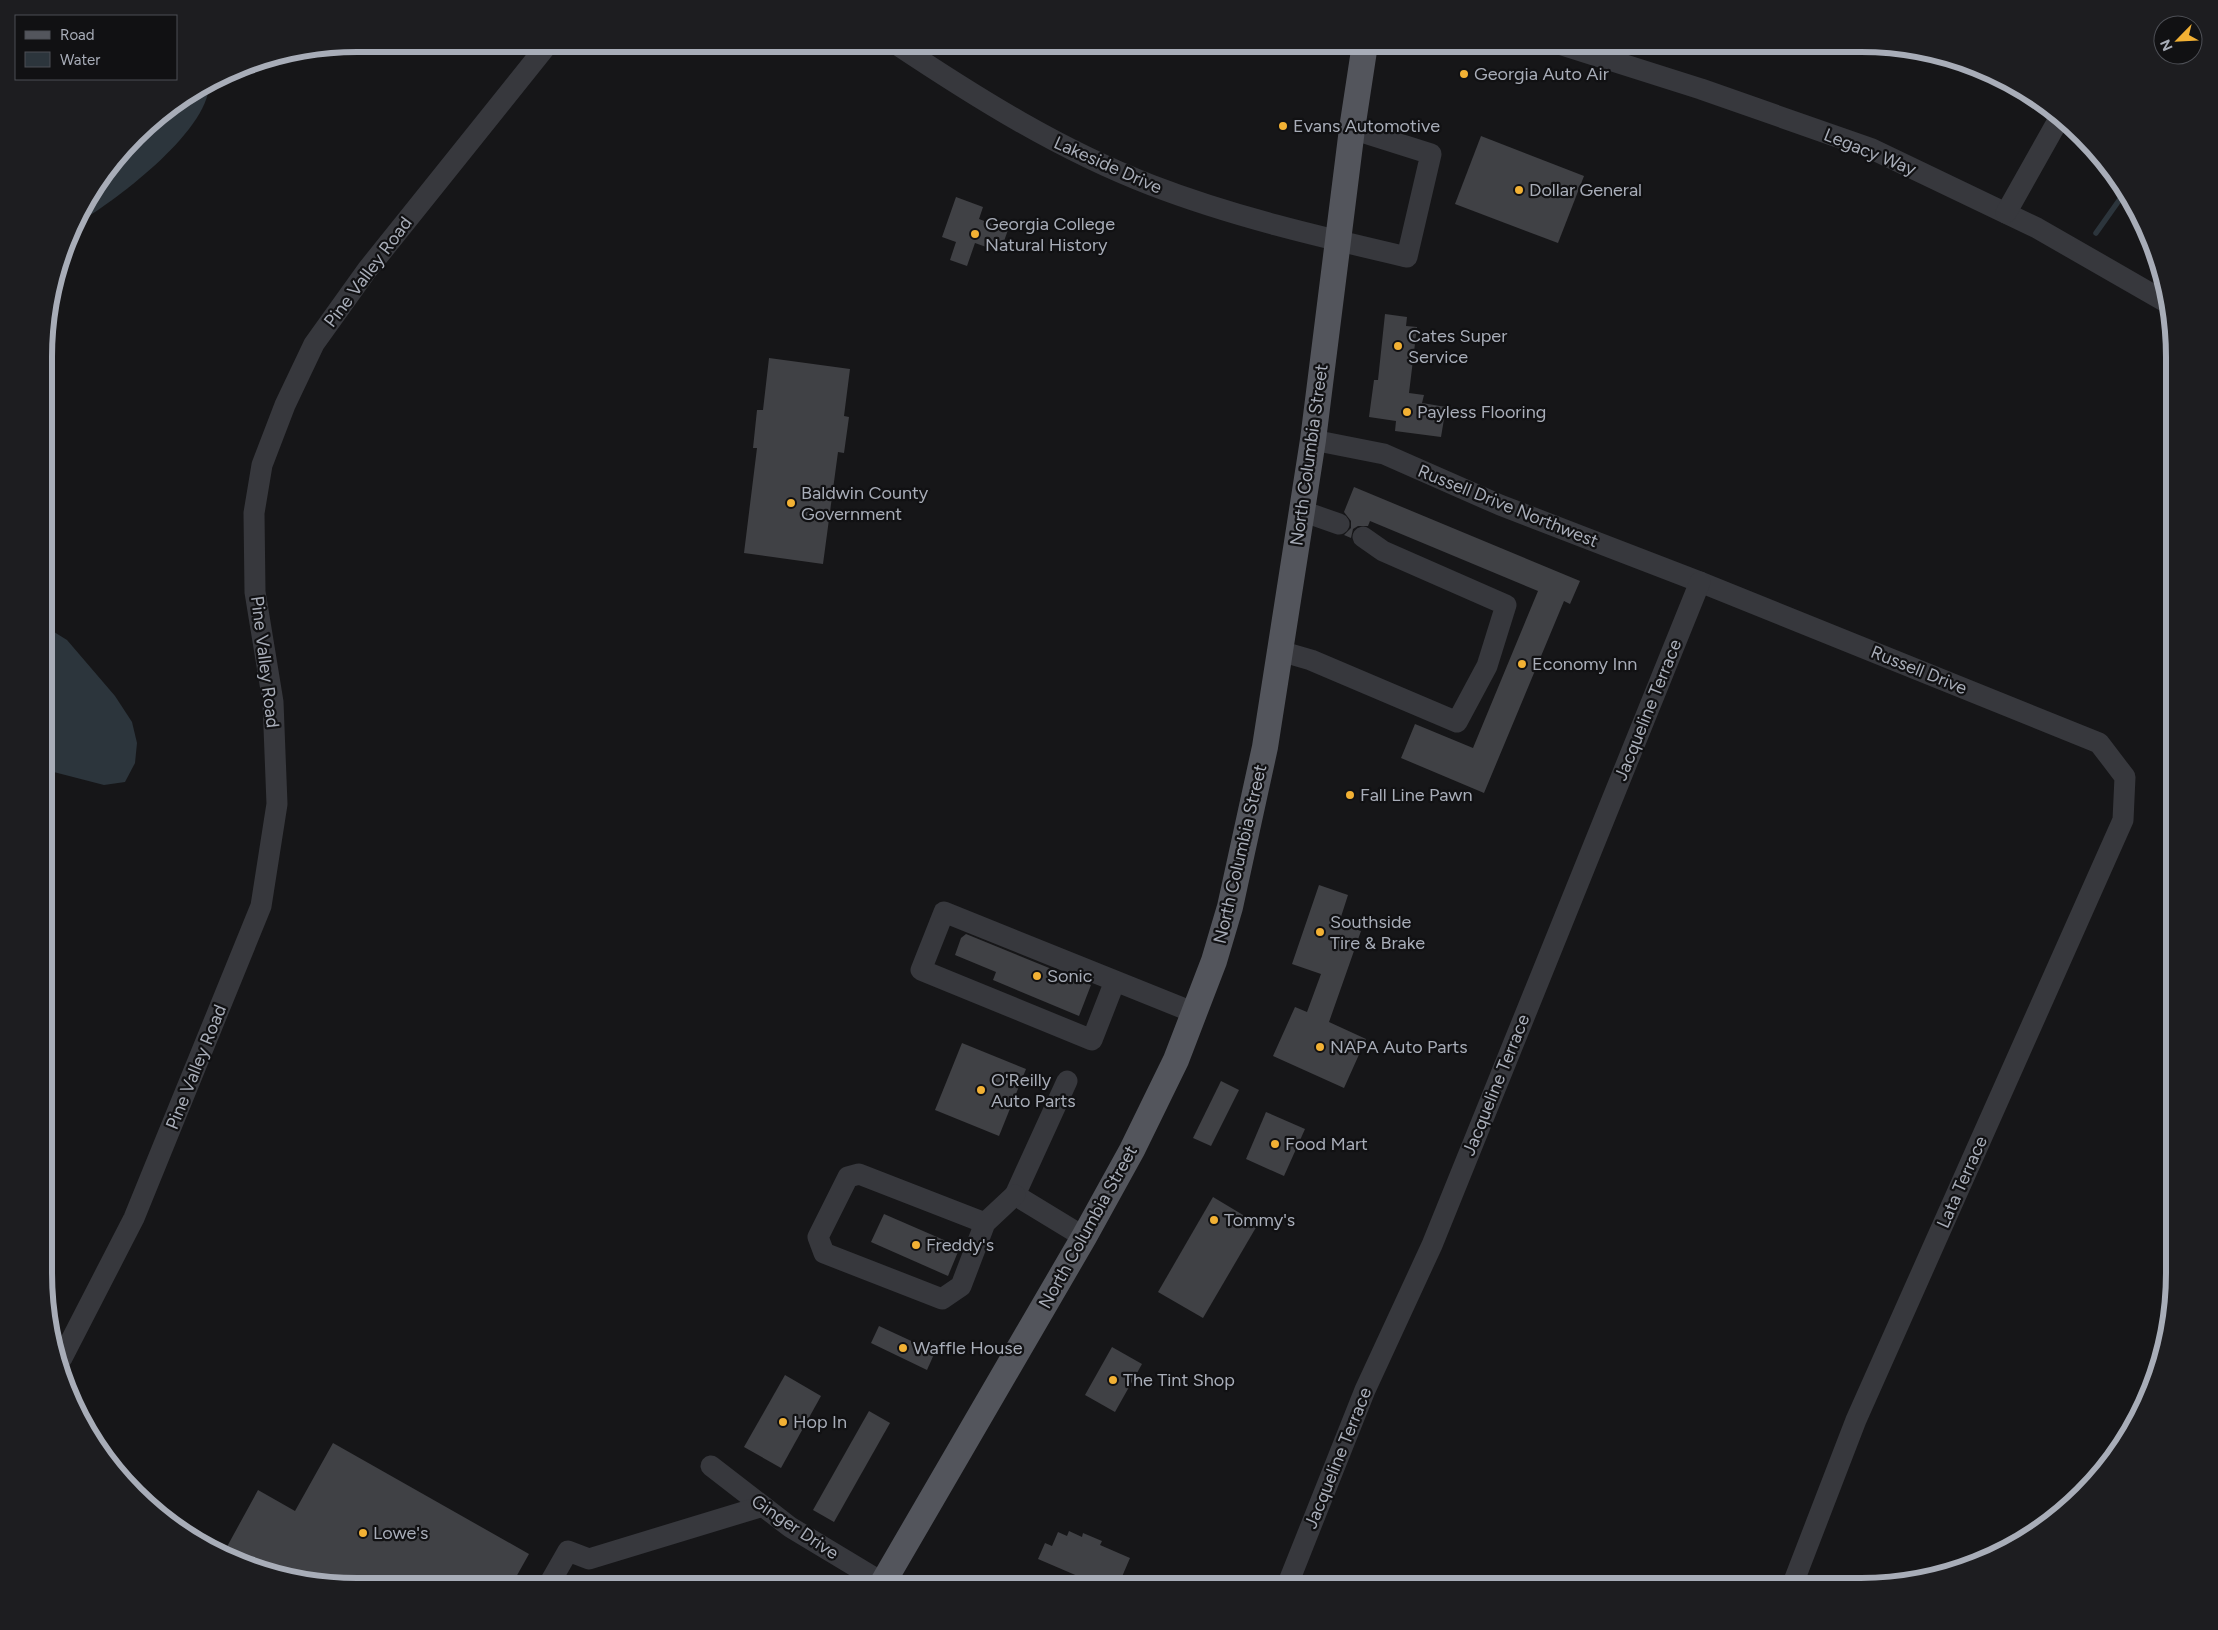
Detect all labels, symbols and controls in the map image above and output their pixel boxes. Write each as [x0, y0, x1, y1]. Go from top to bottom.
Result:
legend [15, 15, 178, 80]
north arrow [2153, 15, 2203, 65]
text: Road [60, 26, 95, 44]
text: N [2157, 37, 2177, 53]
text: Water [60, 51, 100, 69]
place label: Georgia Auto Air [1474, 63, 1609, 85]
marker: Georgia Auto Air [1458, 68, 1470, 80]
place label: Evans Automotive [1293, 115, 1440, 137]
marker: Evans Automotive [1277, 120, 1289, 132]
street label: Legacy Way [1821, 124, 1920, 181]
street label: Lakeside Drive [1051, 131, 1166, 199]
place label: Dollar General [1529, 179, 1642, 201]
marker: Dollar General [1513, 184, 1525, 196]
street label: Pine Valley Road [319, 212, 417, 332]
place label: Georgia College Natural History [985, 213, 1115, 256]
marker: Georgia College Natural History [969, 228, 981, 240]
place label: Cates Super Service [1408, 325, 1507, 368]
marker: Cates Super Service [1392, 340, 1404, 352]
street label: North Columbia Street [1285, 363, 1333, 547]
place label: Payless Flooring [1417, 401, 1546, 423]
marker: Payless Flooring [1401, 406, 1413, 418]
street label: Russell Drive Northwest [1415, 460, 1602, 552]
place label: Baldwin County Government [801, 482, 929, 525]
marker: Baldwin County Government [785, 497, 797, 509]
street label: Pine Valley Road [246, 595, 284, 729]
street label: Jacqueline Terrace [1610, 636, 1686, 784]
street label: Russell Drive [1868, 641, 1971, 699]
place label: Economy Inn [1532, 653, 1637, 675]
marker: Economy Inn [1516, 658, 1528, 670]
street label: North Columbia Street [1209, 762, 1271, 946]
place label: Fall Line Pawn [1360, 784, 1473, 806]
marker: Fall Line Pawn [1344, 789, 1356, 801]
place label: Southside Tire & Brake [1330, 911, 1425, 954]
marker: Southside Tire & Brake [1314, 926, 1326, 938]
place label: Sonic [1047, 965, 1093, 987]
marker: Sonic [1031, 970, 1043, 982]
street label: Pine Valley Road [161, 1001, 231, 1133]
street label: Jacqueline Terrace [1458, 1011, 1534, 1159]
place label: NAPA Auto Parts [1330, 1036, 1468, 1058]
marker: NAPA Auto Parts [1314, 1041, 1326, 1053]
place label: O'Reilly Auto Parts [991, 1069, 1076, 1112]
marker: O'Reilly Auto Parts [975, 1084, 987, 1096]
street label: Lata Terrace [1932, 1132, 1992, 1231]
place label: Food Mart [1285, 1133, 1368, 1155]
marker: Food Mart [1269, 1138, 1281, 1150]
street label: North Columbia Street [1034, 1141, 1142, 1312]
place label: Tommy's [1224, 1209, 1295, 1231]
marker: Tommy's [1208, 1214, 1220, 1226]
place label: Freddy's [926, 1234, 994, 1256]
marker: Freddy's [910, 1239, 922, 1251]
place label: Waffle House [913, 1337, 1023, 1359]
marker: Waffle House [897, 1342, 909, 1354]
place label: The Tint Shop [1123, 1369, 1235, 1391]
marker: The Tint Shop [1107, 1374, 1119, 1386]
street label: Jacqueline Terrace [1300, 1384, 1376, 1532]
place label: Hop In [793, 1411, 847, 1433]
marker: Hop In [777, 1416, 789, 1428]
street label: Ginger Drive [747, 1490, 843, 1564]
place label: Lowe's [373, 1522, 428, 1544]
marker: Lowe's [357, 1527, 369, 1539]

